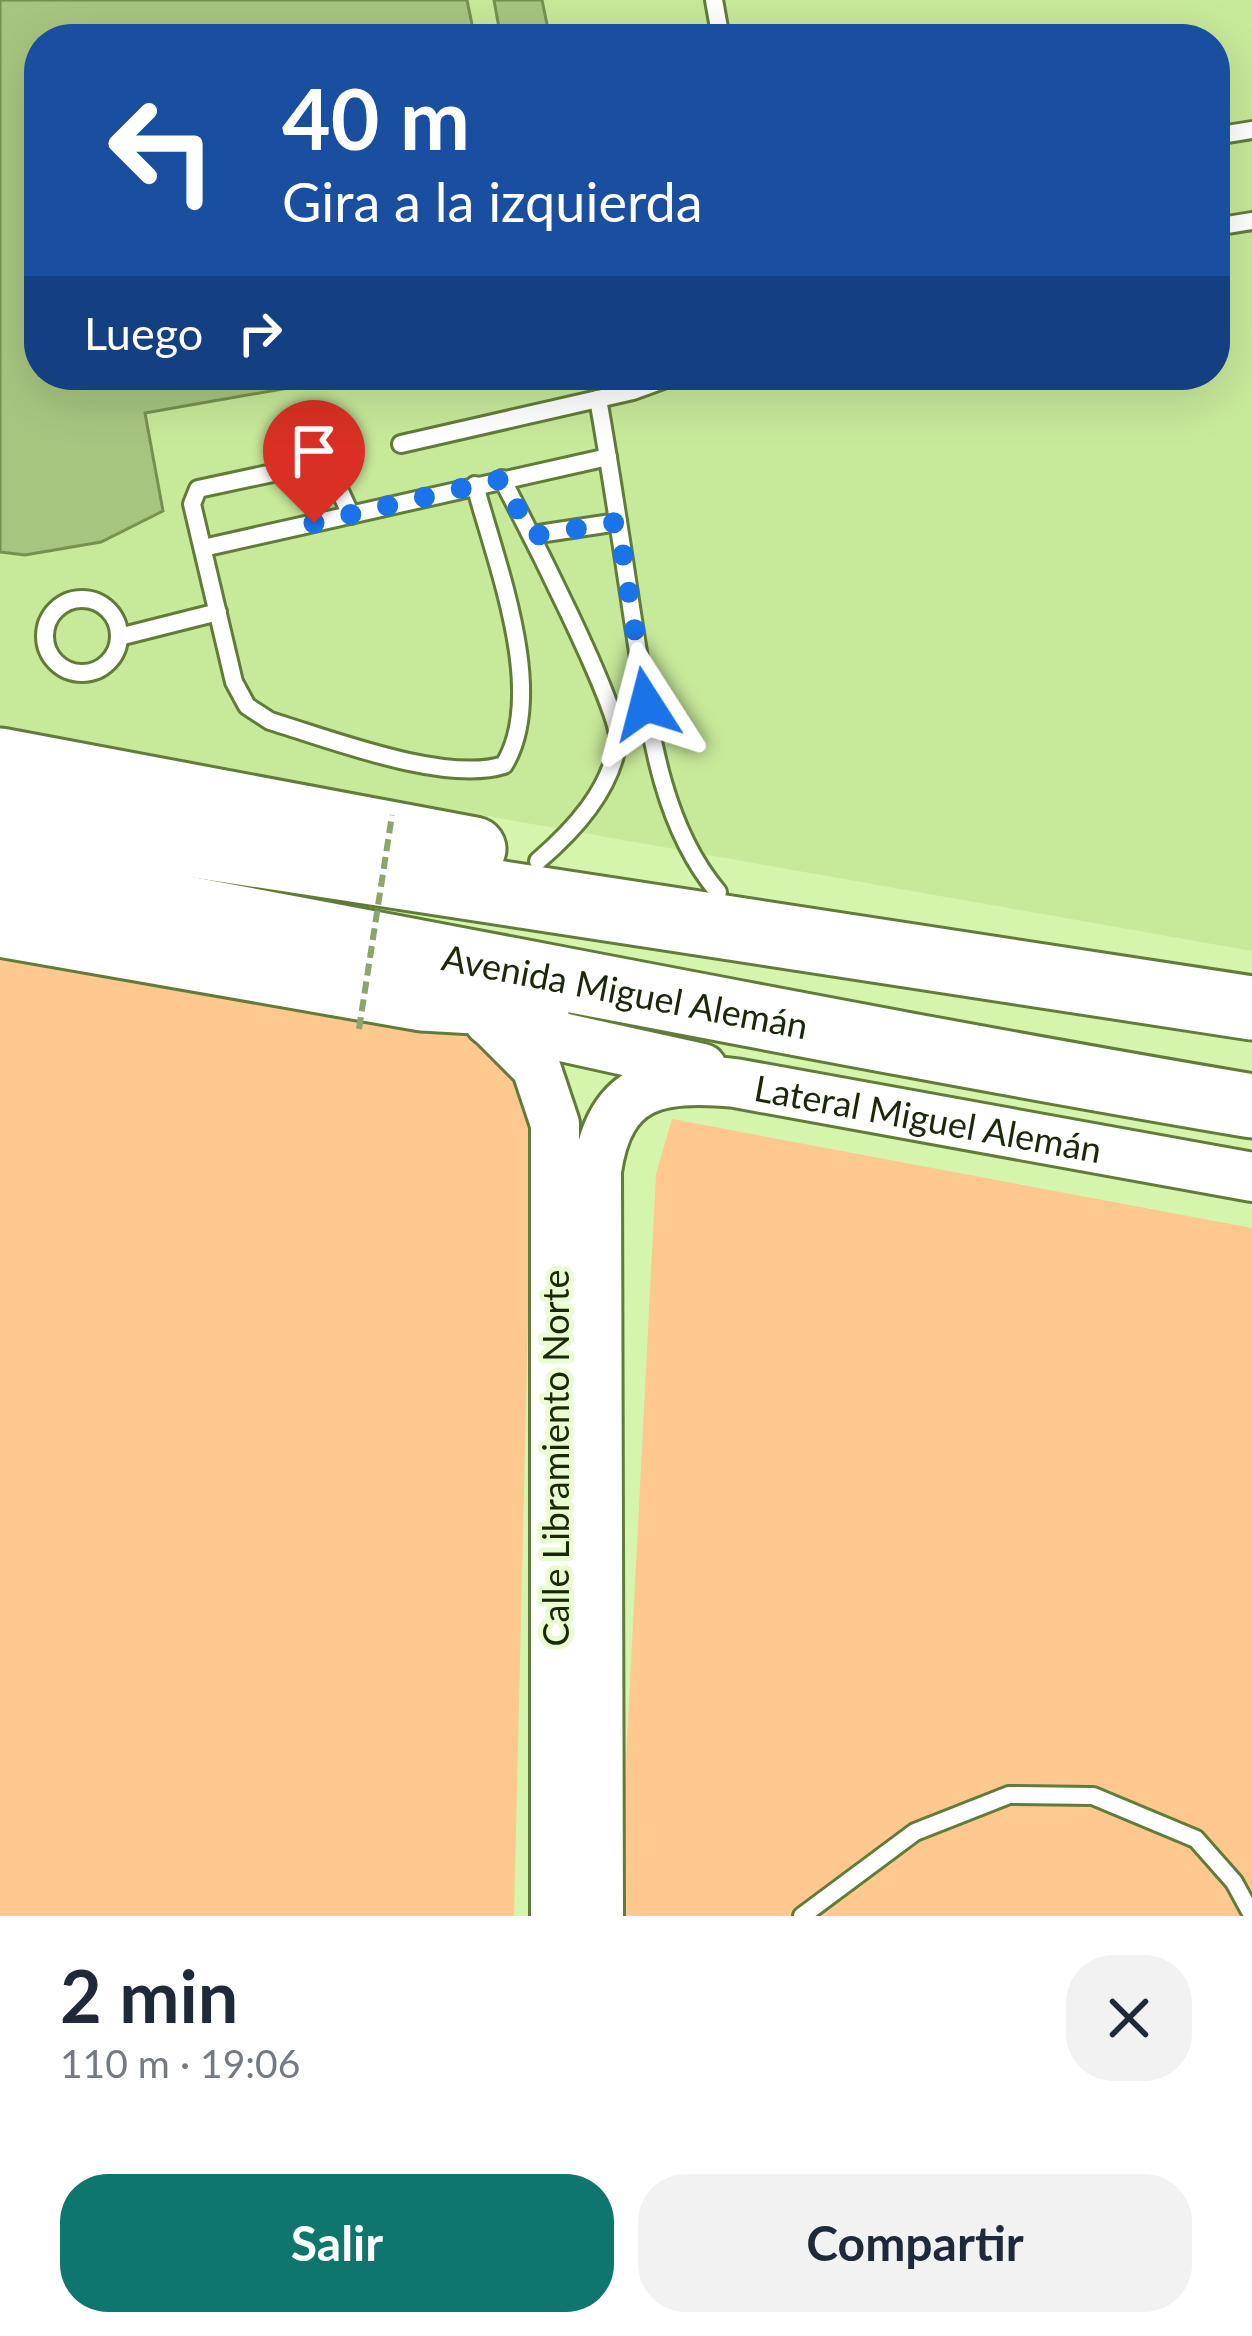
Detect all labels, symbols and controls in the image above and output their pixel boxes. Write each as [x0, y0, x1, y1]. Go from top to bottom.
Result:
text: 40 m [282, 67, 470, 168]
icon: left [84, 72, 240, 228]
text: Gira a la izquierda [282, 169, 703, 234]
icon: right [227, 300, 293, 366]
text: Luego [84, 306, 203, 360]
pin [263, 400, 365, 523]
icon: arrive [281, 418, 347, 484]
position arrow [583, 641, 709, 767]
street label: Avenida Miguel Alemán [438, 934, 812, 1047]
street label: Lateral Miguel Alemán [751, 1065, 1105, 1171]
street label: Calle Libramiento Norte [533, 1270, 577, 1646]
text: 2 min [60, 1952, 238, 2038]
button: close [1066, 1955, 1192, 2081]
text: 110 m · 19:06 [60, 2040, 300, 2086]
button: Salir [60, 2174, 614, 2312]
button: Compartir [638, 2174, 1192, 2312]

